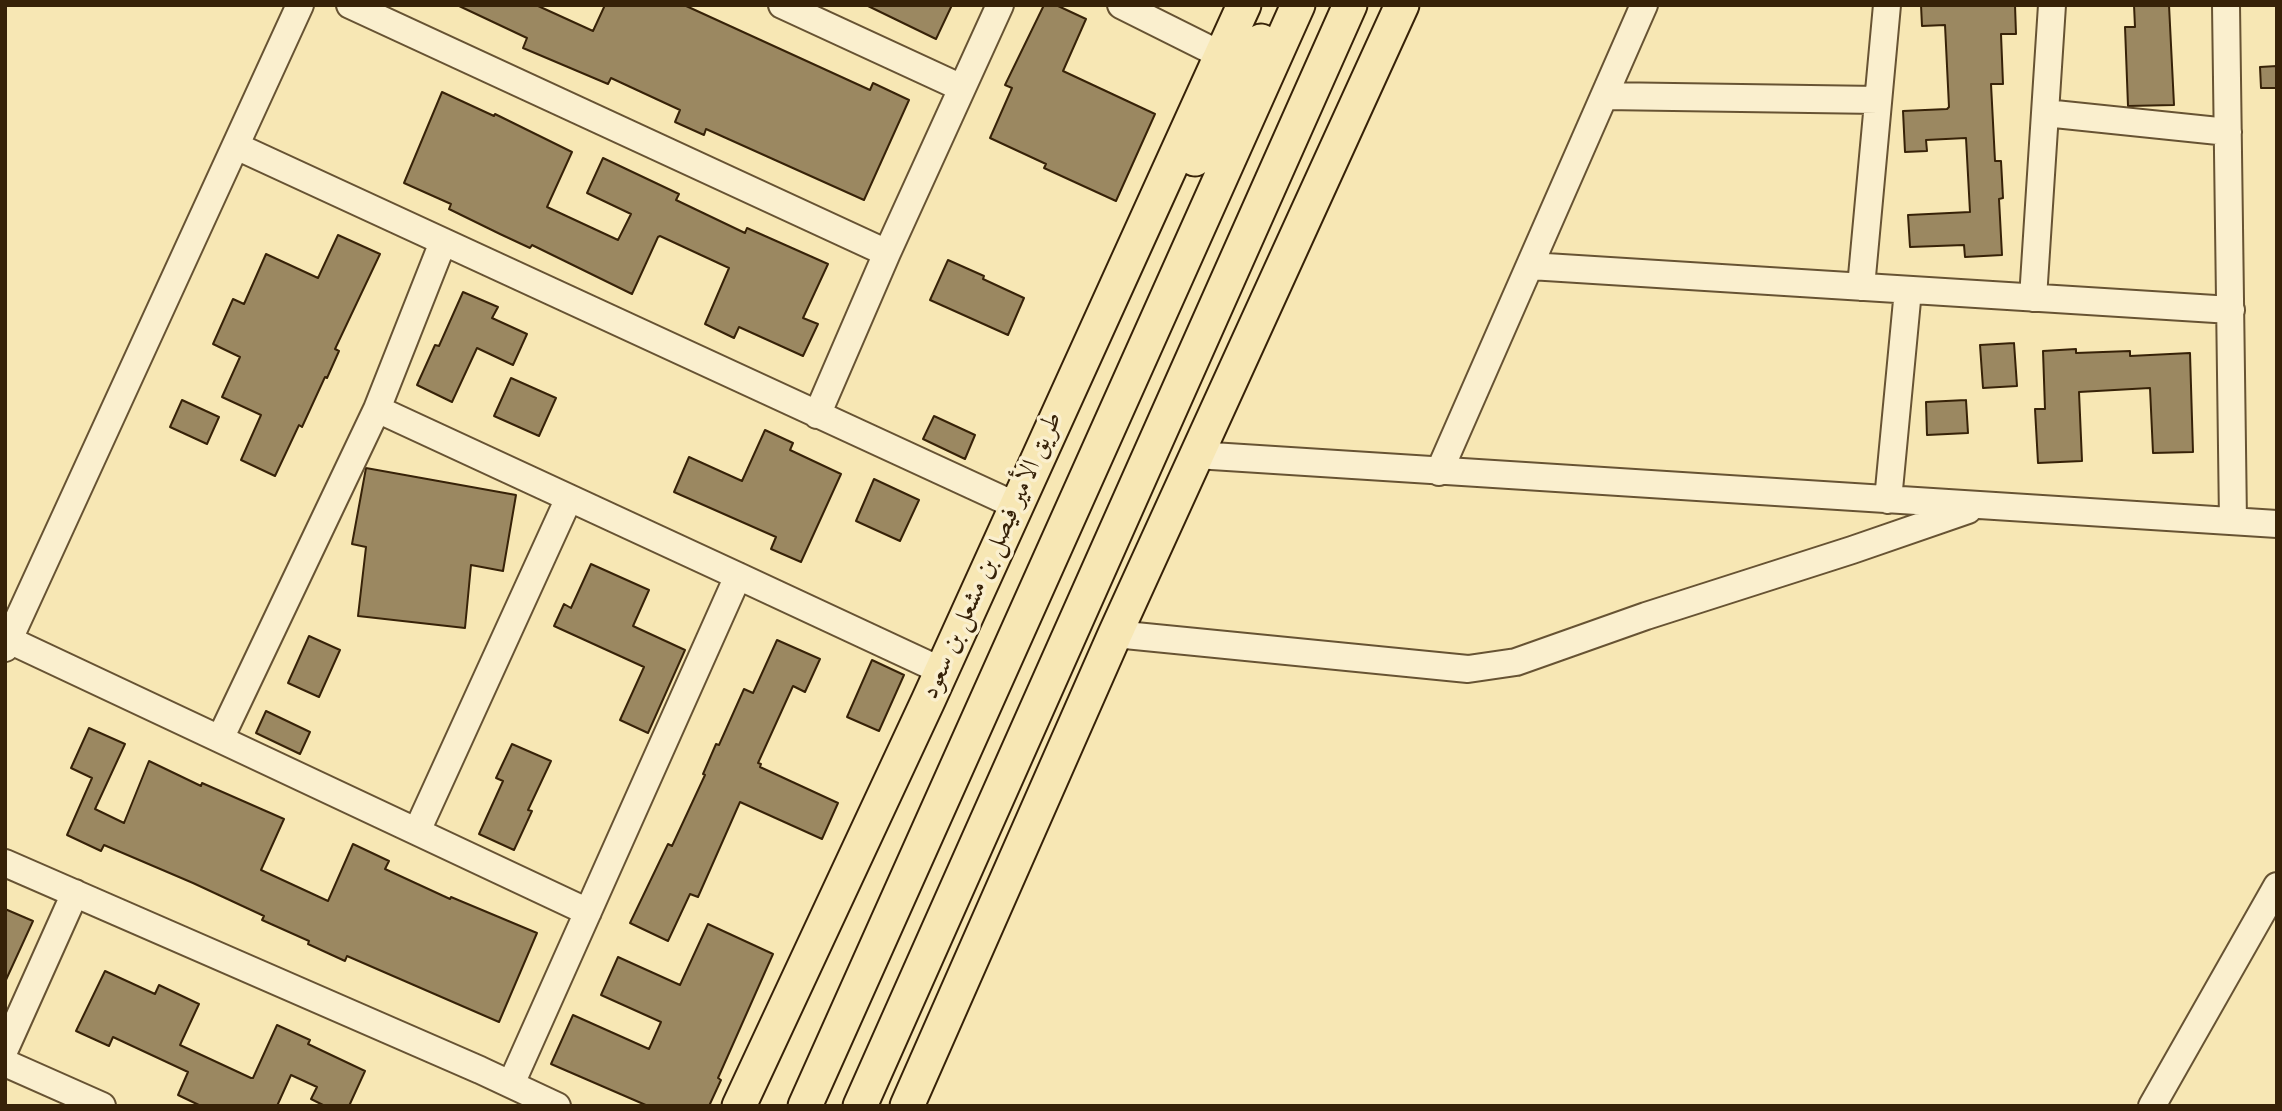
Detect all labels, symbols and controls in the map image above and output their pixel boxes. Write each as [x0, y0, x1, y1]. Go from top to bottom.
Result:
street label: طريق الأمير فيصل بن مشعل بن سعود [915, 407, 1071, 705]

